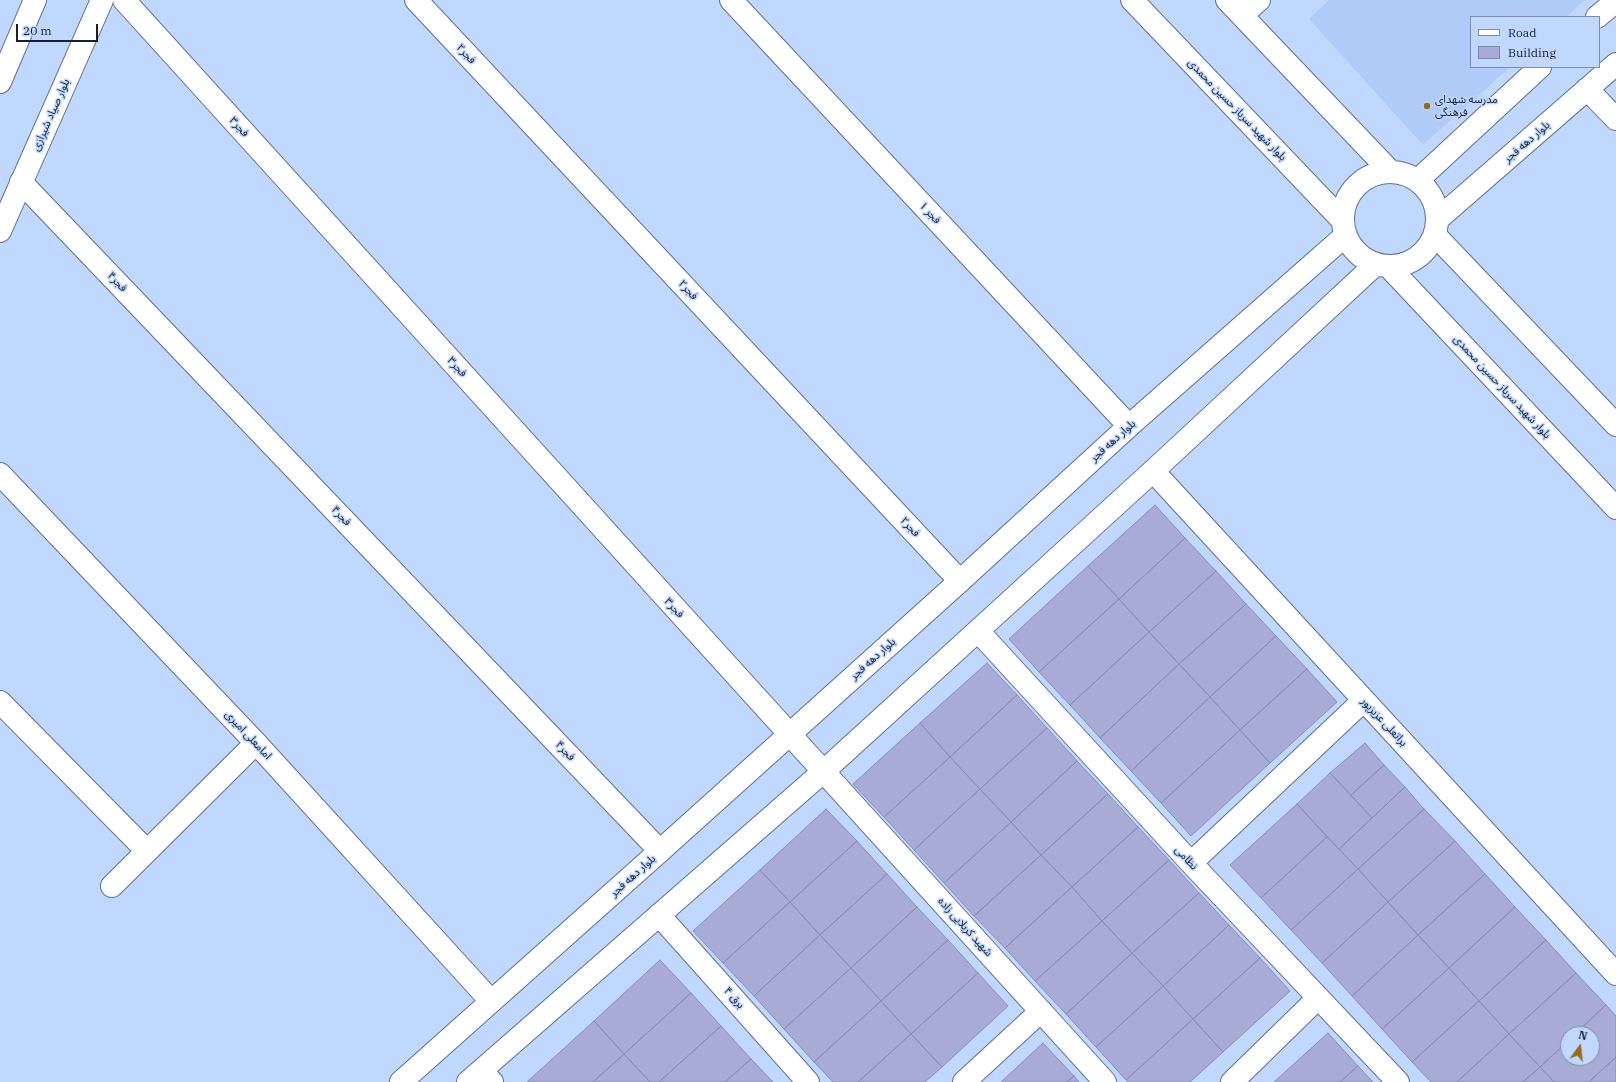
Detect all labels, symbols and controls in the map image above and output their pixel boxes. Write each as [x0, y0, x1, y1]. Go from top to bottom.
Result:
scale bar [18, 16, 100, 42]
legend [1470, 16, 1600, 68]
text: 20 m [23, 23, 52, 38]
text: Road [1508, 25, 1537, 40]
street label: فجر۲ [453, 41, 479, 67]
text: Building [1508, 45, 1556, 60]
street label: بلوار شهید سرباز حسین محمدی [1185, 56, 1289, 164]
street label: بلوار صیاد شیرازی [29, 77, 73, 153]
place label: مدرسه شهدای فرهنگی [1435, 93, 1498, 119]
marker: مدرسه شهدای فرهنگی [1422, 101, 1432, 111]
street label: فجر۳ [227, 114, 251, 140]
street label: بلوار دهه فجر [1501, 119, 1553, 165]
street label: فجر ۱ [917, 199, 943, 227]
street label: فجر۴ [104, 269, 130, 295]
street label: فجر۲ [675, 277, 701, 303]
street label: بلوار شهید سرباز حسین محمدی [1451, 333, 1553, 441]
street label: فجر۳ [445, 354, 469, 380]
street label: بلوار دهه فجر [1088, 417, 1138, 465]
street label: فجر۴ [328, 503, 354, 529]
street label: فجر۲ [897, 514, 923, 540]
street label: فجر۳ [662, 595, 686, 621]
street label: بلوار دهه فجر [848, 635, 898, 683]
street label: براتعلی عزیزپور [1358, 695, 1410, 749]
street label: امامعلی امیری [222, 708, 274, 762]
street label: فجر۴ [552, 738, 578, 764]
street label: نظامی [1172, 843, 1200, 873]
street label: بلوار دهه فجر [608, 852, 658, 900]
street label: شهید کربلایی زاده [935, 895, 995, 959]
street label: برق ۴ [721, 985, 747, 1011]
north arrow [1560, 1026, 1600, 1066]
text: N [1577, 1027, 1589, 1043]

